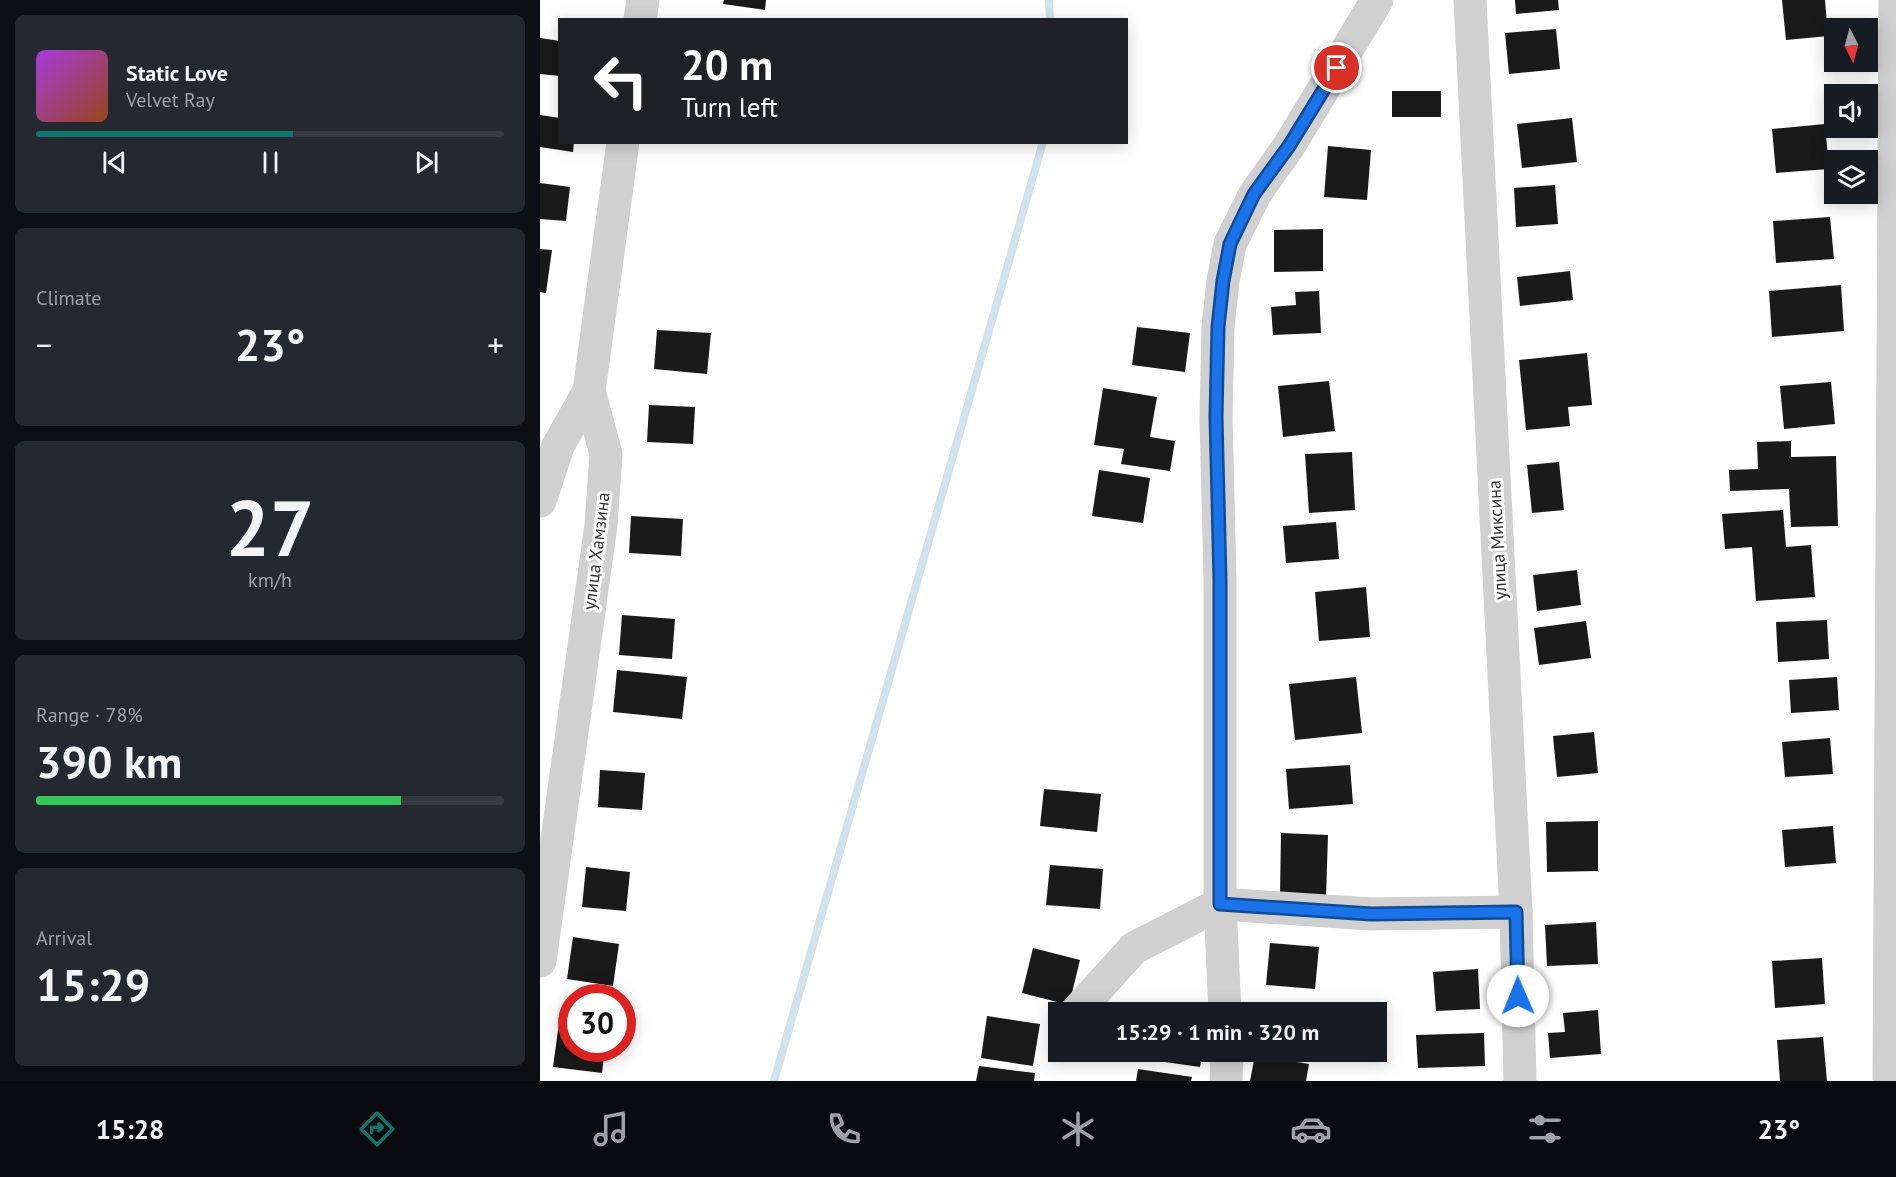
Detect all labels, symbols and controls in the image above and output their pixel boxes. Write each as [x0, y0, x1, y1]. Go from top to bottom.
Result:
north arrow [1824, 18, 1878, 72]
map controls [1824, 18, 1878, 204]
text: 20 m [681, 37, 773, 92]
icon: left [582, 42, 660, 120]
pin [1311, 42, 1362, 93]
icon: arrive [1320, 51, 1353, 84]
text: Static Love [126, 59, 228, 87]
button: sound [1824, 84, 1878, 138]
text: Velvet Ray [126, 87, 215, 113]
text: Turn left [681, 90, 778, 124]
icon: previous [98, 146, 131, 179]
icon: pause [254, 146, 287, 179]
icon: next [410, 146, 443, 179]
button: layers [1824, 150, 1878, 204]
text: Climate [36, 285, 102, 311]
text: 23° [235, 315, 305, 373]
text: − [36, 323, 53, 366]
text: + [487, 323, 504, 366]
text: 27 [226, 477, 314, 578]
street label: улица Миксина [1482, 480, 1512, 600]
street label: улица Хамзина [577, 491, 615, 611]
text: km/h [248, 567, 292, 593]
text: Range · 78% [36, 702, 143, 728]
text: 390 km [36, 732, 182, 790]
text: Arrival [36, 925, 92, 951]
text: 15:29 [36, 955, 150, 1013]
position arrow [1486, 964, 1550, 1028]
speed limit sign: 30 [558, 984, 636, 1062]
text: 15:29 · 1 min · 320 m [1116, 1018, 1319, 1046]
icon: directions [356, 1108, 398, 1150]
icon: music [590, 1108, 632, 1150]
icon: phone [823, 1108, 865, 1150]
icon: climate [1057, 1108, 1099, 1150]
icon: car [1290, 1108, 1332, 1150]
icon: filters [1524, 1108, 1566, 1150]
text: 15:28 [96, 1112, 164, 1146]
text: 23° [1758, 1112, 1800, 1146]

